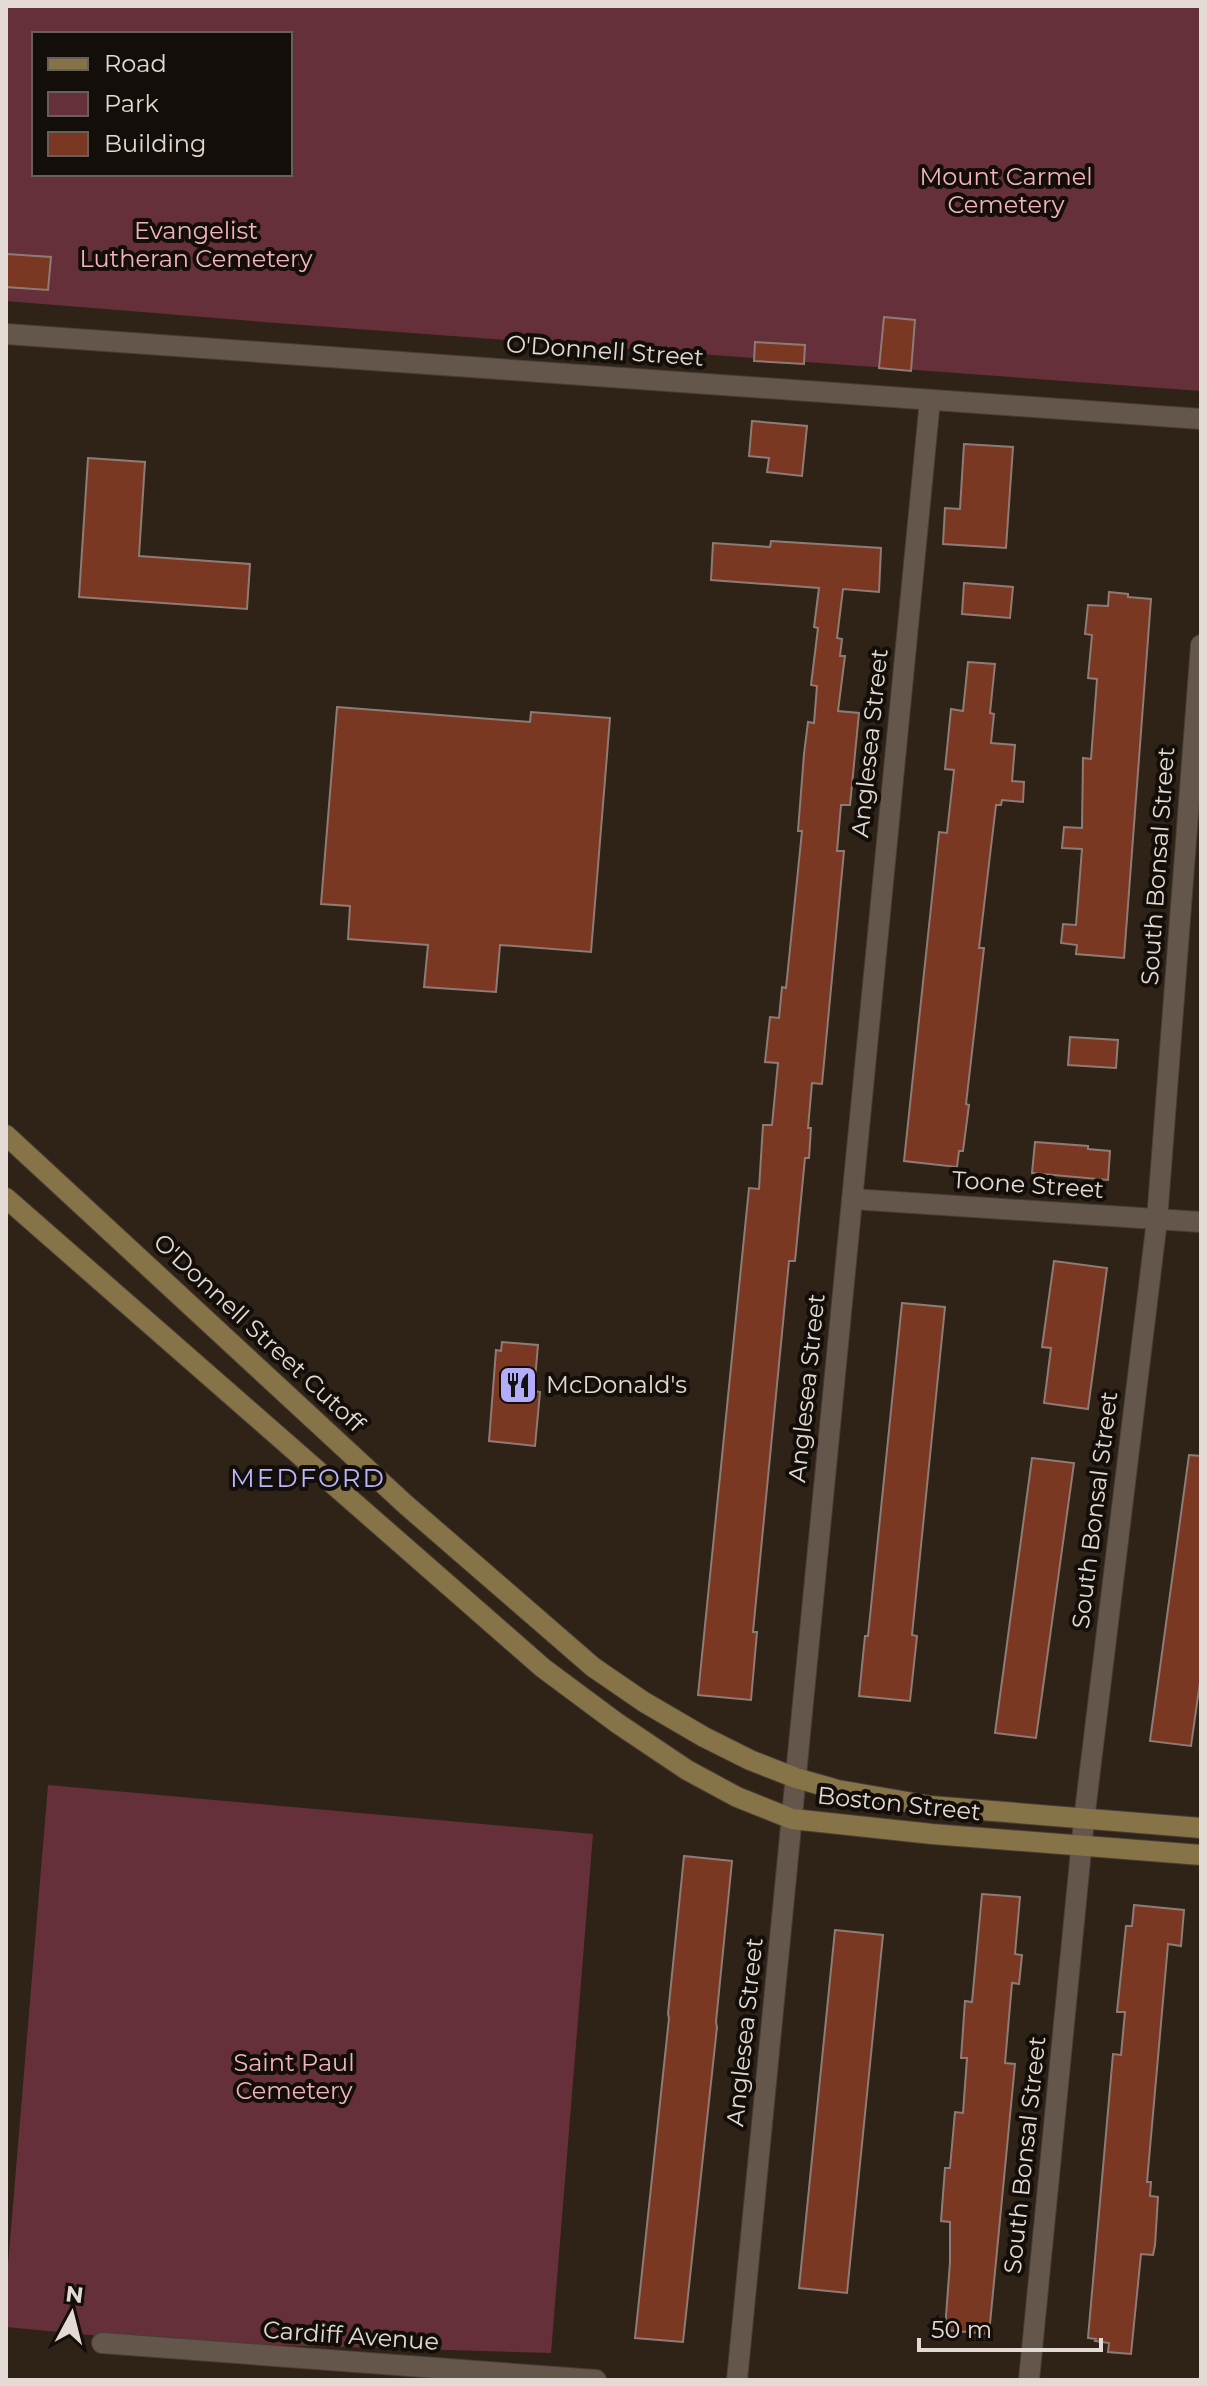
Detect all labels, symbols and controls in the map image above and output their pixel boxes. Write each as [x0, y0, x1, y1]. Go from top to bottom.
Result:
legend [32, 32, 292, 176]
text: Road [104, 49, 167, 78]
text: Park [104, 89, 159, 118]
text: Building [104, 129, 207, 158]
park label: Mount Carmel Cemetery [919, 162, 1093, 219]
park label: Evangelist Lutheran Cemetery [79, 216, 313, 273]
street label: O'Donnell Street [505, 329, 705, 372]
street label: Anglesea Street [845, 647, 894, 839]
street label: South Bonsal Street [1135, 746, 1180, 986]
street label: Toone Street [951, 1165, 1105, 1204]
street label: O'Donnell Street Cutoff [148, 1227, 371, 1439]
street label: Anglesea Street [782, 1292, 831, 1484]
restaurant icon: McDonald's [497, 1364, 539, 1406]
place label: McDonald's [546, 1370, 687, 1399]
street label: South Bonsal Street [1066, 1389, 1123, 1630]
district label: MEDFORD [230, 1462, 386, 1494]
street label: Boston Street [816, 1780, 983, 1827]
street label: Anglesea Street [720, 1936, 769, 2128]
street label: South Bonsal Street [998, 2034, 1051, 2275]
park label: Saint Paul Cemetery [233, 2048, 355, 2105]
north arrow [32, 2274, 112, 2354]
text: N [64, 2280, 85, 2309]
scale bar [919, 2302, 1101, 2352]
street label: Cardiff Avenue [262, 2315, 440, 2356]
text: 50 m [931, 2315, 992, 2344]

